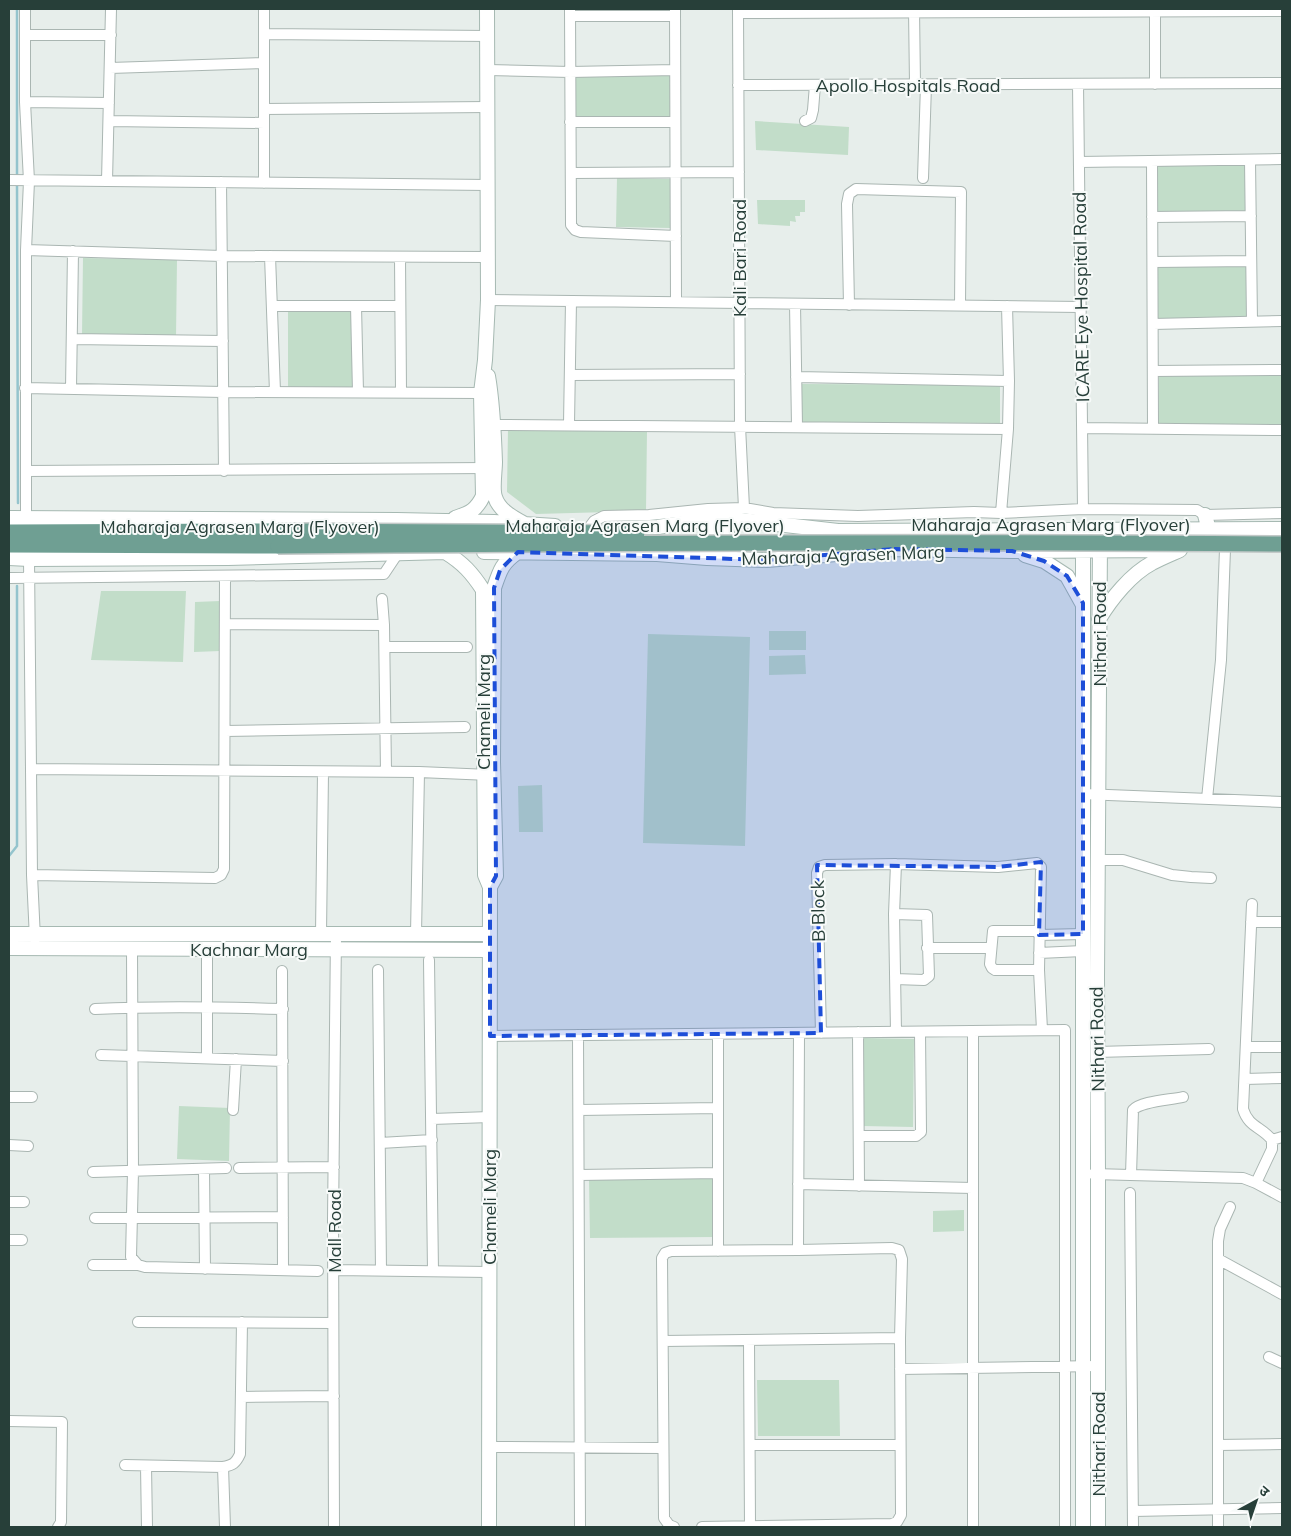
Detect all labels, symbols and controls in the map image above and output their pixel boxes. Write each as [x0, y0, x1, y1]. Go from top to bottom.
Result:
street label: Apollo Hospitals Road [815, 74, 1001, 97]
street label: ICARE Eye Hospital Road [1068, 192, 1094, 402]
street label: Kali Bari Road [728, 199, 751, 317]
street label: Maharaja Agrasen Marg (Flyover) [911, 513, 1191, 536]
street label: Maharaja Agrasen Marg (Flyover) [505, 514, 785, 537]
street label: Maharaja Agrasen Marg (Flyover) [100, 515, 380, 538]
street label: Maharaja Agrasen Marg [741, 540, 945, 570]
street label: Nithari Road [1088, 581, 1111, 687]
street label: Chameli Marg [472, 654, 495, 770]
street label: B Block [806, 879, 830, 942]
street label: Kachnar Marg [190, 938, 308, 961]
street label: Nithari Road [1085, 986, 1109, 1092]
street label: Chameli Marg [478, 1149, 501, 1265]
street label: Mall Road [323, 1189, 346, 1273]
street label: Nithari Road [1087, 1391, 1110, 1497]
north arrow [1231, 1476, 1281, 1526]
text: उ [1255, 1482, 1274, 1501]

